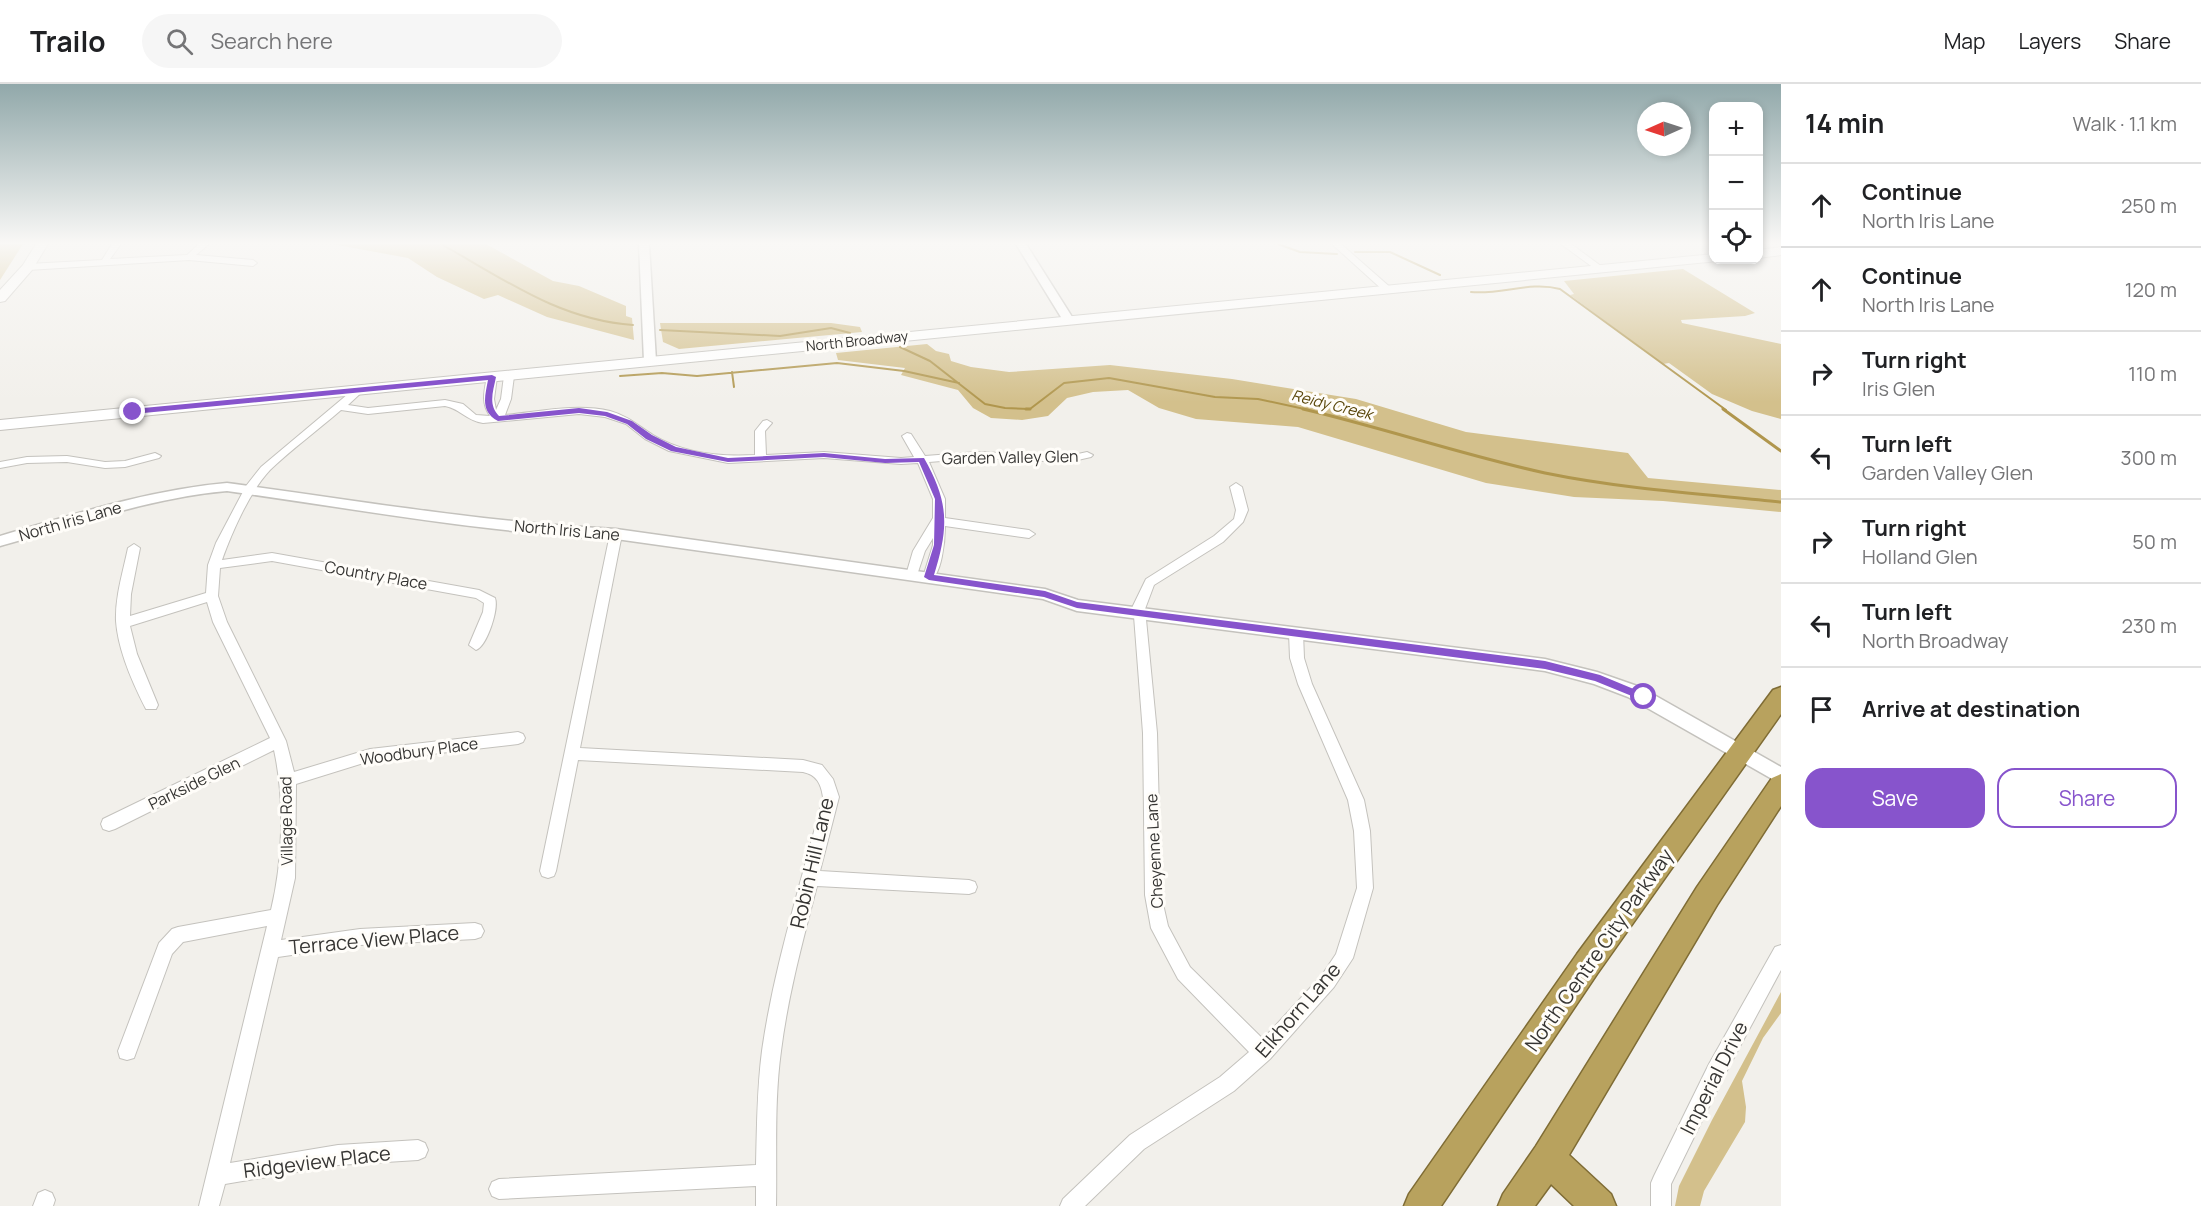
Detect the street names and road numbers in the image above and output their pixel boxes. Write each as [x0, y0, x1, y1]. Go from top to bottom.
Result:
street label: North Broadway [805, 326, 910, 355]
street label: Garden Valley Glen [941, 445, 1079, 469]
street label: North Iris Lane [16, 496, 124, 546]
street label: North Iris Lane [513, 514, 621, 546]
street label: Country Place [323, 555, 429, 595]
street label: Woodbury Place [359, 732, 479, 770]
street label: Parkside Glen [144, 751, 244, 815]
street label: Village Road [274, 776, 298, 866]
street label: Cheyenne Lane [1140, 793, 1168, 909]
street label: Robin Hill Lane [783, 795, 840, 931]
street label: North Centre City Parkway [1518, 843, 1679, 1057]
street label: Terrace View Place [288, 919, 460, 960]
street label: Elkhorn Lane [1249, 956, 1346, 1063]
street label: Imperial Drive [1673, 1017, 1754, 1139]
street label: Ridgeview Place [242, 1139, 392, 1184]

